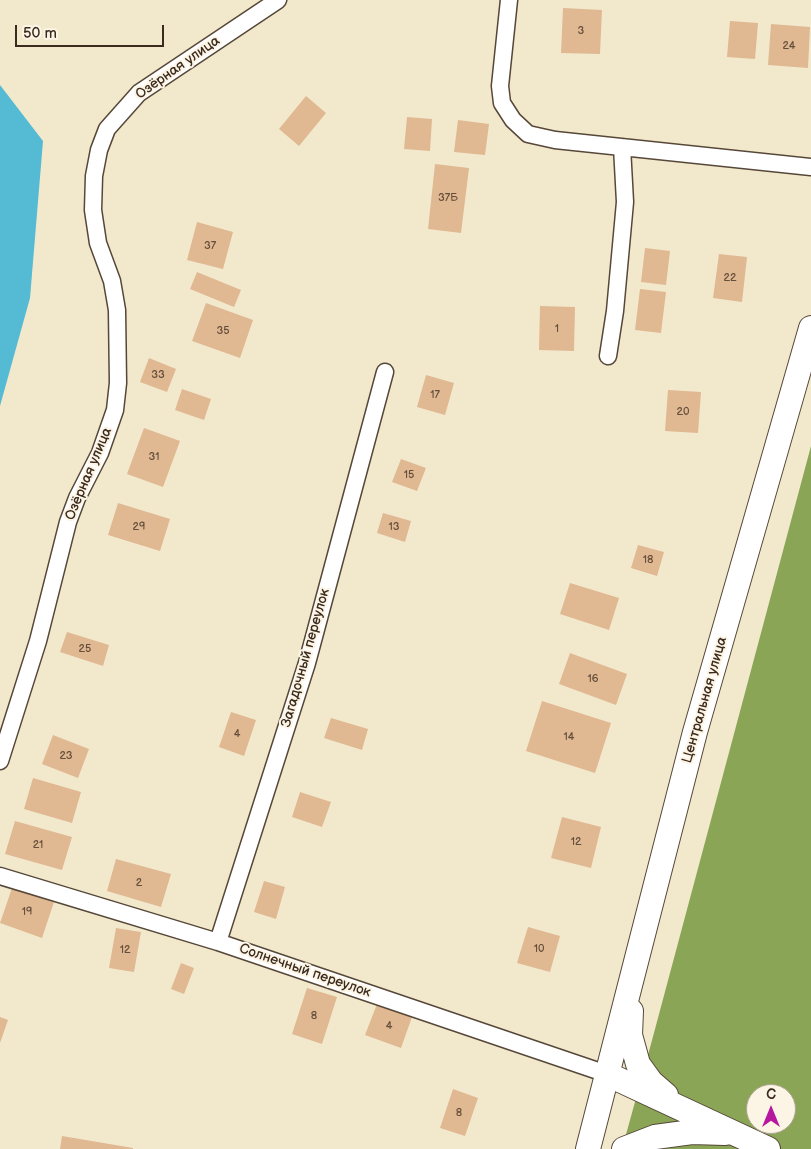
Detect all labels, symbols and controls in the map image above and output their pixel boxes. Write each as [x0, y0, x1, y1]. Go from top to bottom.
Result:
scale bar [18, 15, 166, 47]
text: 50 m [23, 24, 57, 43]
house number: 3 [578, 24, 584, 38]
street label: Озёрная улица [133, 33, 223, 103]
house number: 24 [782, 39, 796, 53]
house number: 37Б [438, 191, 458, 205]
house number: 37 [204, 239, 216, 253]
house number: 22 [724, 271, 736, 285]
house number: 1 [555, 322, 559, 336]
house number: 35 [216, 324, 230, 338]
house number: 33 [151, 368, 165, 382]
house number: 17 [430, 388, 440, 402]
house number: 20 [677, 405, 689, 419]
street label: Озёрная улица [62, 425, 116, 523]
house number: 31 [148, 450, 160, 464]
house number: 15 [404, 468, 414, 482]
house number: 29 [133, 520, 145, 534]
house number: 13 [388, 520, 400, 534]
house number: 18 [643, 553, 653, 567]
street label: Загадочный переулок [278, 587, 334, 729]
street label: Центральная улица [679, 635, 731, 765]
house number: 25 [79, 642, 91, 656]
house number: 16 [588, 672, 598, 686]
house number: 4 [234, 727, 240, 741]
house number: 14 [564, 730, 574, 744]
house number: 23 [59, 749, 73, 763]
house number: 12 [571, 835, 581, 849]
house number: 21 [33, 838, 43, 852]
house number: 2 [136, 876, 142, 890]
house number: 19 [22, 905, 32, 919]
street label: Солнечный переулок [237, 941, 373, 1001]
house number: 10 [534, 942, 544, 956]
house number: 12 [120, 943, 130, 957]
house number: 8 [311, 1009, 317, 1023]
house number: 4 [386, 1019, 392, 1033]
north arrow [746, 1084, 796, 1134]
text: С [766, 1086, 776, 1103]
house number: 8 [456, 1106, 462, 1120]

